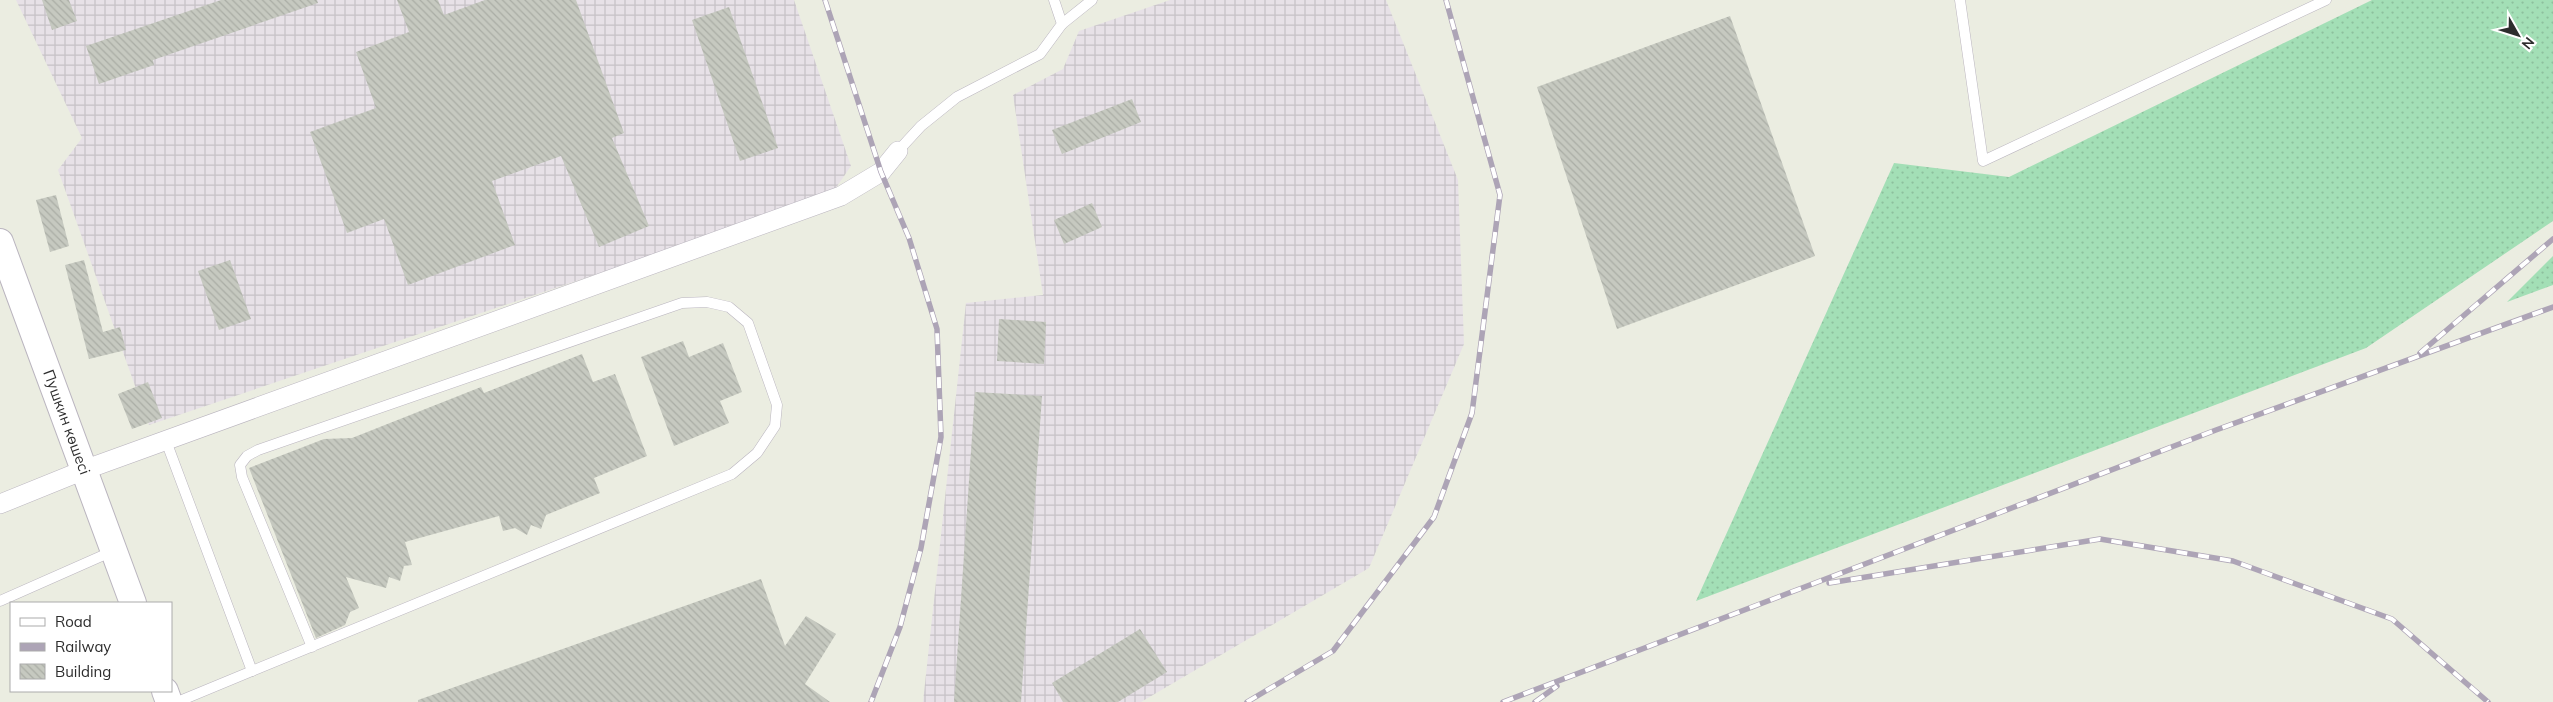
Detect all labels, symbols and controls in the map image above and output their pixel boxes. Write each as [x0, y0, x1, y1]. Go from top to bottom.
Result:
north arrow [2493, 10, 2543, 60]
text: N [2518, 33, 2538, 53]
street label: Пушкин көшесі [39, 367, 95, 477]
legend [10, 602, 172, 692]
text: Road [55, 612, 92, 631]
text: Railway [55, 637, 111, 656]
text: Building [55, 662, 111, 681]

